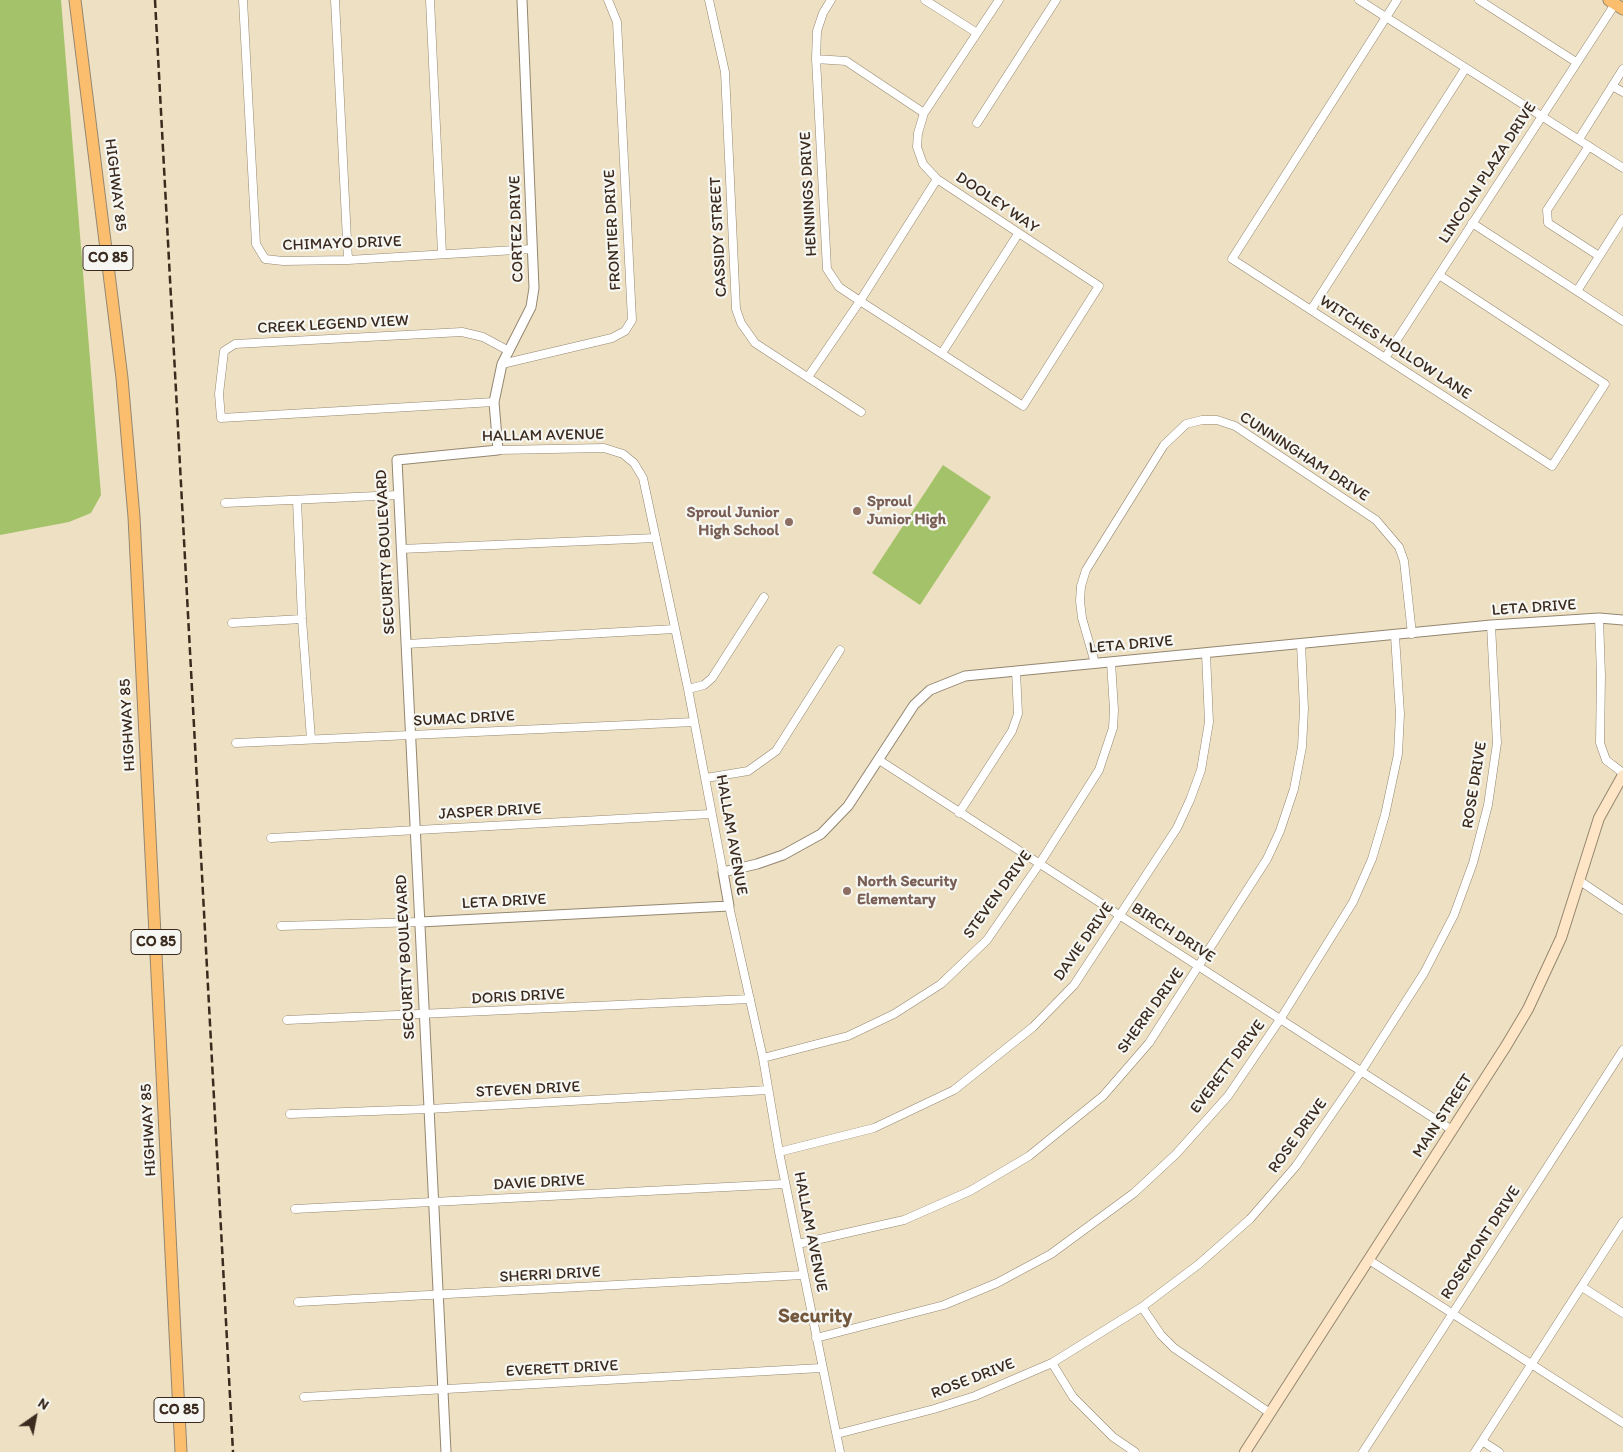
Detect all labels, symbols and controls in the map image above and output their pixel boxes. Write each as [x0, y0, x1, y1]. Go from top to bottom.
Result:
street label: LINCOLN PLAZA DRIVE [1435, 99, 1541, 247]
street label: HENNINGS DRIVE [796, 131, 822, 257]
street label: HIGHWAY 85 [100, 138, 130, 232]
street label: DOOLEY WAY [952, 168, 1042, 238]
street label: FRONTIER DRIVE [600, 169, 626, 291]
street label: CORTEZ DRIVE [506, 175, 528, 283]
street label: CASSIDY STREET [706, 176, 732, 298]
street label: CHIMAYO DRIVE [282, 232, 402, 256]
road number: CO 85 [83, 246, 133, 270]
street label: WITCHES HOLLOW LANE [1315, 292, 1475, 404]
street label: CREEK LEGEND VIEW [257, 311, 409, 339]
street label: CUNNINGHAM DRIVE [1236, 408, 1372, 506]
street label: HALLAM AVENUE [482, 425, 604, 447]
street label: SECURITY BOULEVARD [372, 469, 400, 635]
place label: Sproul Junior High [867, 492, 946, 530]
place label: Sproul Junior High School [687, 503, 779, 541]
marker: Sproul Junior High [851, 505, 863, 517]
marker: Sproul Junior High School [783, 516, 795, 528]
street label: LETA DRIVE [1491, 595, 1577, 621]
street label: LETA DRIVE [1088, 632, 1174, 658]
street label: HIGHWAY 85 [116, 678, 140, 772]
street label: SUMAC DRIVE [413, 707, 515, 731]
street label: ROSE DRIVE [1459, 740, 1491, 830]
street label: HALLAM AVENUE [711, 773, 751, 897]
street label: JASPER DRIVE [438, 800, 542, 824]
street label: STEVEN DRIVE [960, 847, 1036, 943]
place label: North Security Elementary [857, 872, 957, 910]
street label: SECURITY BOULEVARD [392, 874, 420, 1040]
marker: North Security Elementary [841, 885, 853, 897]
street label: LETA DRIVE [461, 890, 547, 914]
street label: DAVIE DRIVE [1050, 899, 1118, 985]
street label: BIRCH DRIVE [1127, 899, 1219, 967]
road number: CO 85 [131, 930, 181, 954]
street label: SHERRI DRIVE [1114, 964, 1188, 1058]
street label: DORIS DRIVE [471, 985, 565, 1009]
street label: EVERETT DRIVE [1187, 1016, 1269, 1118]
street label: MAIN STREET [1409, 1071, 1477, 1161]
street label: STEVEN DRIVE [475, 1078, 581, 1102]
street label: HIGHWAY 85 [137, 1083, 161, 1177]
street label: ROSE DRIVE [1264, 1095, 1332, 1177]
street label: HALLAM AVENUE [789, 1170, 831, 1294]
street label: DAVIE DRIVE [493, 1171, 585, 1195]
street label: ROSEMONT DRIVE [1437, 1183, 1525, 1303]
street label: SHERRI DRIVE [499, 1263, 601, 1287]
district label: Security [778, 1304, 852, 1330]
street label: ROSE DRIVE [929, 1354, 1017, 1404]
street label: EVERETT DRIVE [505, 1356, 619, 1382]
north arrow [10, 1392, 60, 1442]
text: N [35, 1394, 52, 1414]
road number: CO 85 [154, 1398, 204, 1422]

